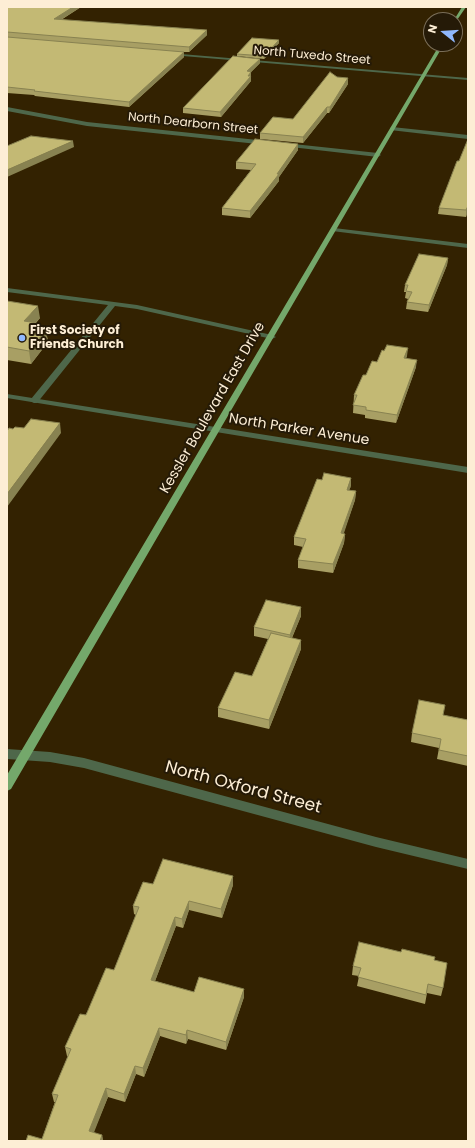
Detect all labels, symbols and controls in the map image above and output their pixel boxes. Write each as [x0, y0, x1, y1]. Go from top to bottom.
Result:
north arrow [423, 12, 463, 52]
text: N [424, 22, 441, 35]
street label: North Tuxedo Street [253, 44, 371, 68]
street label: North Dearborn Street [127, 110, 259, 138]
street label: Kessler Boulevard East Drive [157, 319, 269, 497]
place label: First Society of Friends Church [30, 324, 124, 352]
marker: First Society of Friends Church [17, 333, 27, 343]
street label: North Parker Avenue [228, 411, 370, 449]
street label: North Oxford Street [163, 757, 323, 819]

